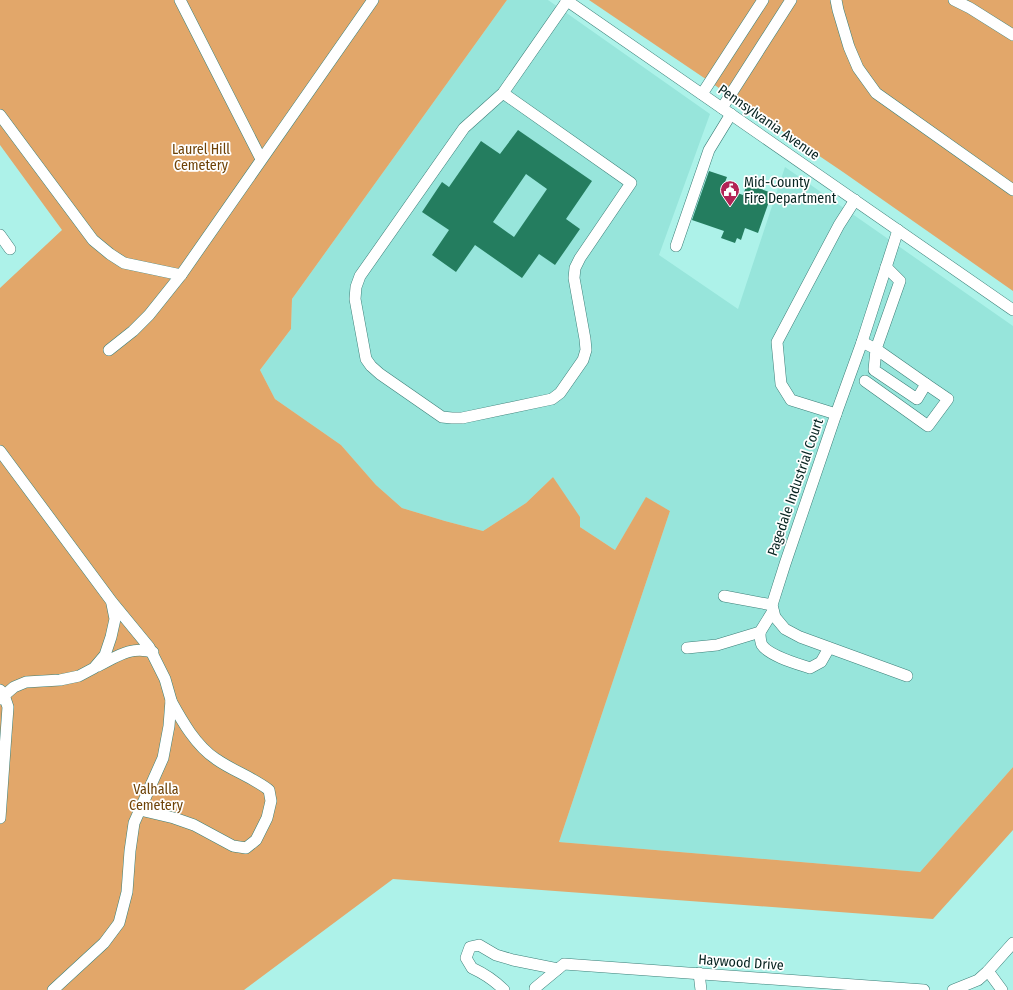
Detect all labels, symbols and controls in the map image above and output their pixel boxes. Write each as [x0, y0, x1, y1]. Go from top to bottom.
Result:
street label: Pennsylvania Avenue [715, 81, 823, 164]
park label: Laurel Hill Cemetery [172, 141, 230, 174]
place label: Mid-County Fire Department [744, 174, 837, 207]
public building icon: Mid-County Fire Department [719, 179, 741, 207]
street label: Pagedale Industrial Court [764, 416, 827, 558]
park label: Valhalla Cemetery [129, 781, 184, 814]
street label: Haywood Drive [698, 951, 784, 974]

